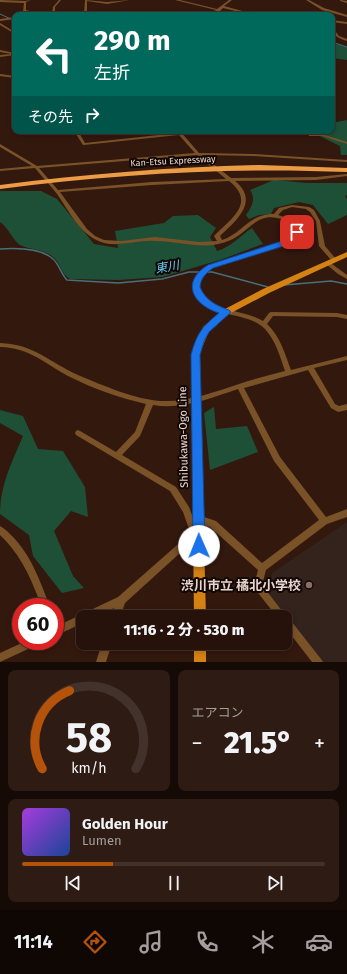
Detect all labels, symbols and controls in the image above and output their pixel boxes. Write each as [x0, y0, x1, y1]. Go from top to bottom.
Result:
text: 290 m [94, 24, 171, 57]
icon: left [28, 28, 80, 80]
text: 左折 [94, 62, 130, 84]
icon: right [81, 104, 103, 126]
text: その先 [28, 108, 73, 126]
street label: Kan-Etsu Expressway [130, 154, 216, 168]
pin [280, 215, 314, 249]
icon: arrive [286, 221, 308, 243]
water label: 東川 [154, 258, 182, 276]
street label: Shibukawa-Ogo Line [176, 386, 191, 488]
position arrow [178, 525, 220, 567]
place label: 渋川市立 橘北小学校 [181, 578, 301, 593]
marker: 渋川市立 橘北小学校 [304, 580, 314, 590]
speed limit sign: 60 [12, 598, 64, 650]
text: 11:16 · 2 分 · 530 m [124, 621, 244, 639]
text: エアコン [192, 705, 244, 720]
text: 58 [66, 712, 112, 762]
text: 21.5° [224, 725, 292, 761]
text: − [192, 730, 203, 757]
text: + [314, 730, 325, 757]
text: km/h [71, 759, 106, 776]
text: Golden Hour [82, 815, 168, 833]
text: Lumen [82, 833, 122, 848]
icon: previous [62, 872, 84, 894]
icon: pause [163, 872, 185, 894]
icon: next [264, 872, 286, 894]
icon: directions [81, 928, 109, 956]
icon: music [137, 928, 165, 956]
icon: phone [193, 928, 221, 956]
icon: climate [249, 928, 277, 956]
icon: car [305, 928, 333, 956]
text: 11:14 [14, 931, 53, 953]

